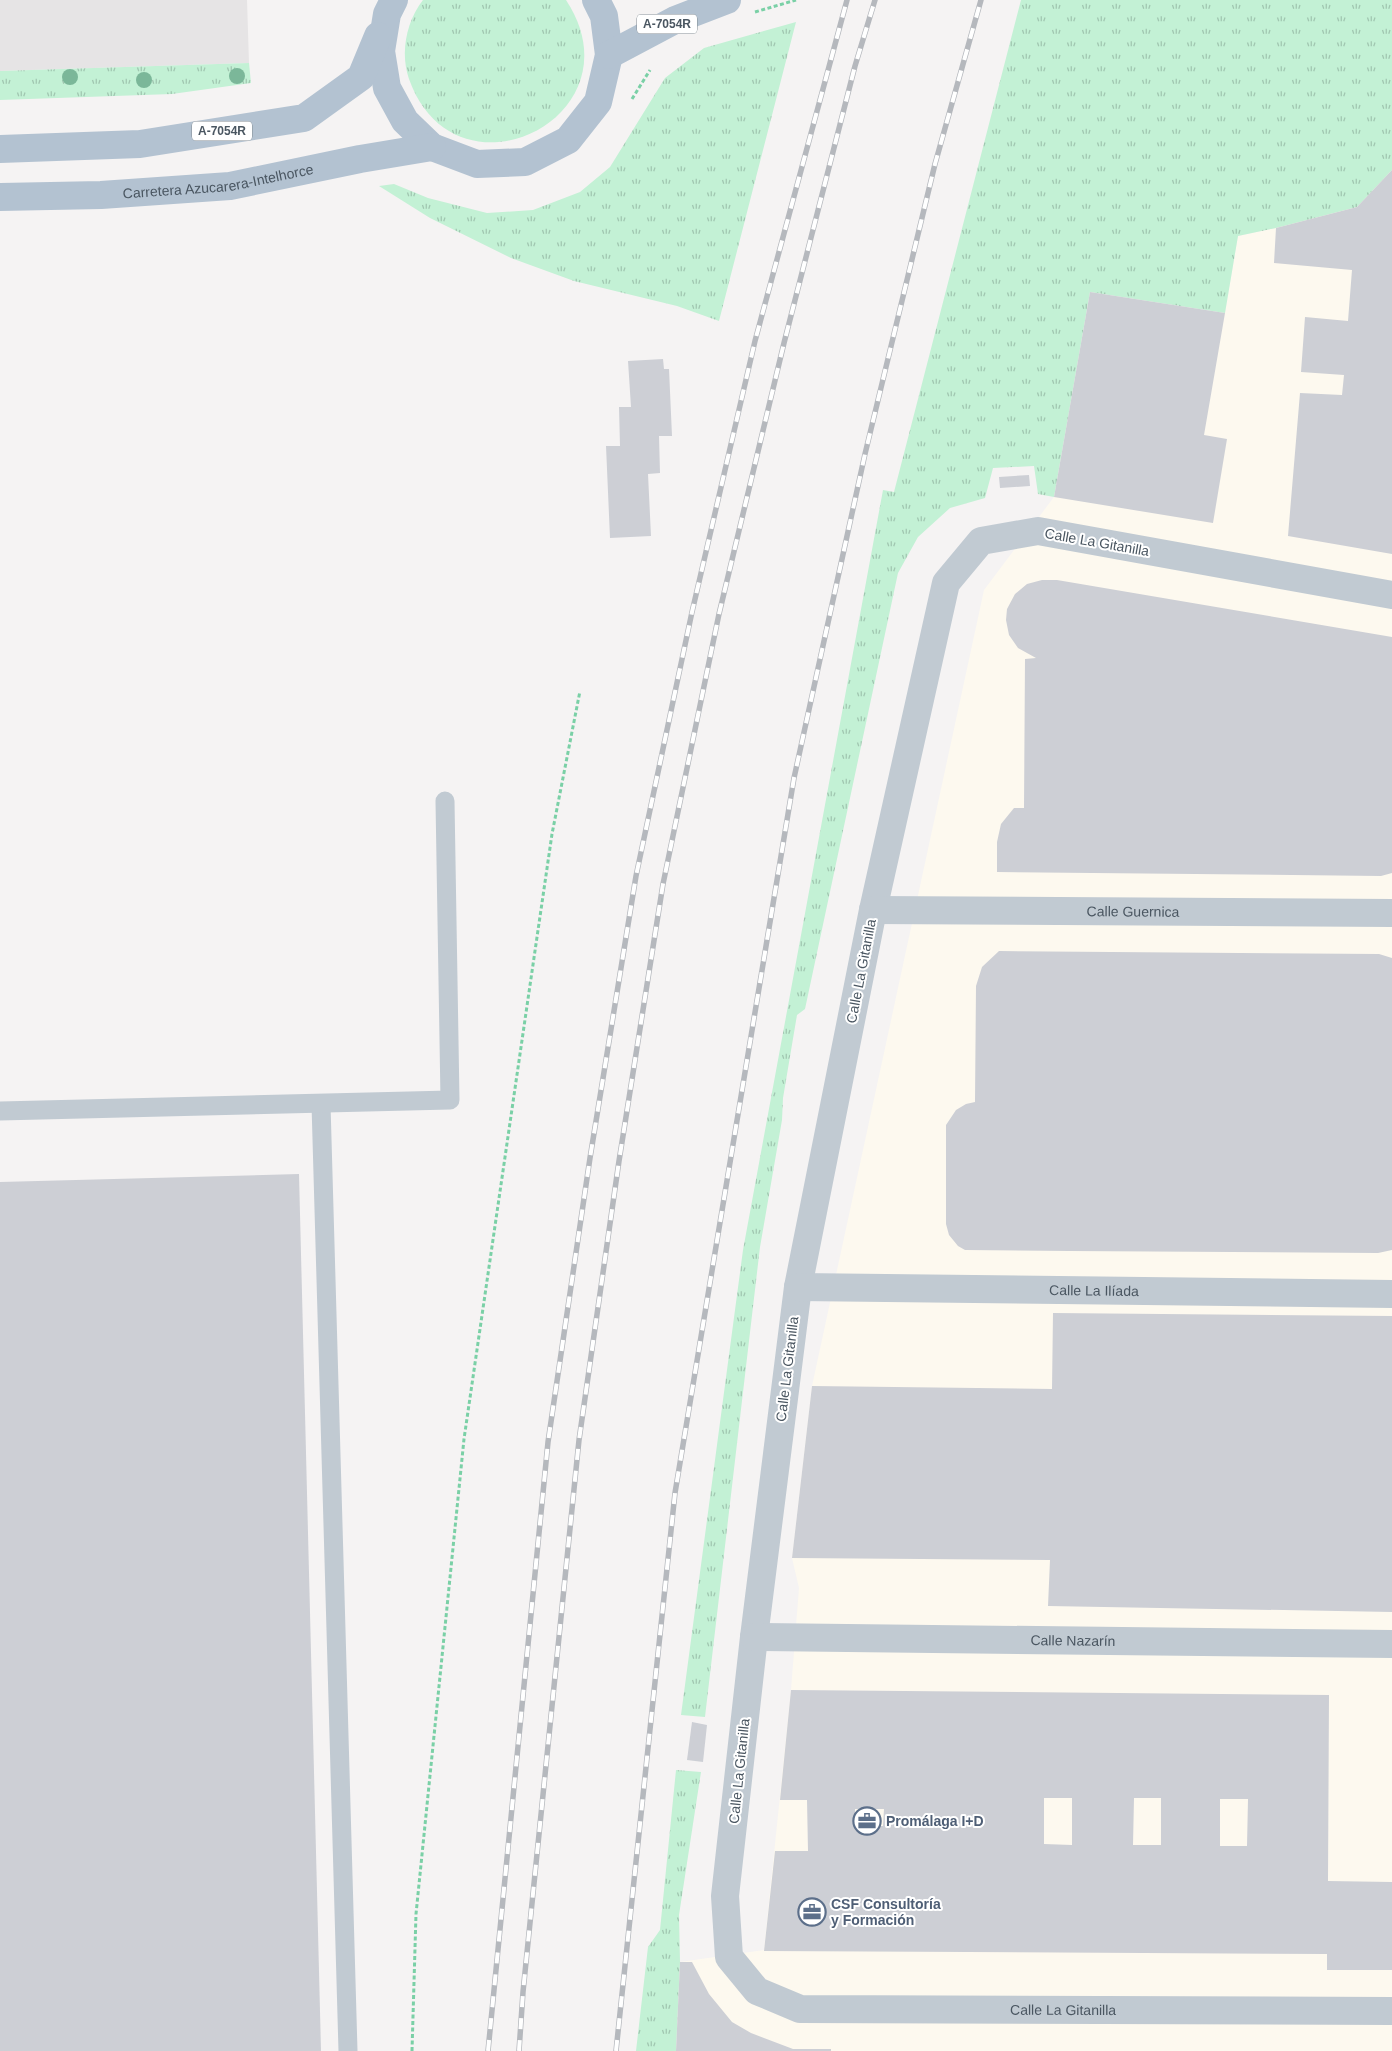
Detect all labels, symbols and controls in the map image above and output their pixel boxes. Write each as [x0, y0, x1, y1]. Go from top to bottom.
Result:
road number: A-7054R [637, 14, 697, 34]
road number: A-7054R [192, 122, 252, 140]
street label: Carretera Azucarera-Intelhorce [122, 161, 315, 201]
street label: Calle La Gitanilla [1043, 525, 1151, 559]
street label: Calle Guernica [1087, 903, 1180, 920]
street label: Calle La Gitanilla [843, 917, 879, 1024]
street label: Calle La Ilíada [1049, 1282, 1139, 1299]
street label: Calle La Gitanilla [773, 1315, 801, 1423]
street label: Calle Nazarín [1030, 1632, 1116, 1649]
street label: Calle La Gitanilla [726, 1717, 753, 1824]
office icon: Promálaga I+D [852, 1806, 882, 1836]
place label: Promálaga I+D [886, 1813, 984, 1829]
place label: CSF Consultoría y Formación [831, 1896, 941, 1928]
office icon: CSF Consultoría y Formación [797, 1897, 827, 1927]
street label: Calle La Gitanilla [1010, 2002, 1116, 2018]

